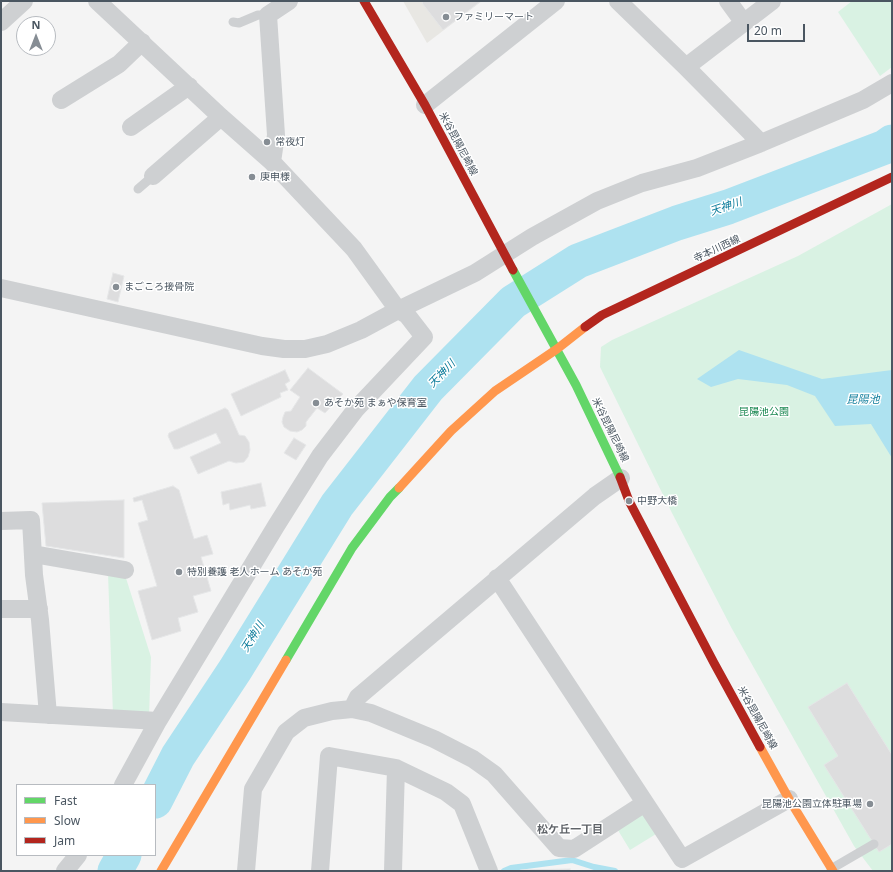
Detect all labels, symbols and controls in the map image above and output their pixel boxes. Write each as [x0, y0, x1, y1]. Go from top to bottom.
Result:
place label: ファミリーマート [454, 11, 534, 23]
marker: ファミリーマート [441, 12, 451, 22]
north arrow [16, 16, 56, 56]
scale bar [749, 16, 807, 42]
text: N [32, 17, 40, 32]
text: 20 m [754, 22, 782, 39]
street label: 米谷昆陽尼崎線 [436, 110, 480, 178]
place label: 常夜灯 [275, 136, 305, 148]
marker: 常夜灯 [262, 137, 272, 147]
place label: 庚申様 [260, 171, 290, 183]
marker: 庚申様 [247, 172, 257, 182]
water label: 天神川 [708, 195, 744, 219]
street label: 寺本川西線 [692, 233, 742, 265]
place label: まごころ接骨院 [124, 281, 194, 293]
marker: まごころ接骨院 [111, 282, 121, 292]
water label: 天神川 [426, 358, 458, 390]
water label: 昆陽池 [847, 393, 879, 407]
street label: 米谷昆陽尼崎線 [589, 396, 631, 464]
place label: あそか苑 まぁや保育室 [324, 397, 427, 409]
marker: あそか苑 まぁや保育室 [311, 398, 321, 408]
park label: 昆陽池公園 [739, 406, 789, 418]
place label: 中野大橋 [637, 495, 677, 507]
marker: 中野大橋 [624, 496, 634, 506]
place label: 特別養護 老人ホーム あそか苑 [187, 566, 322, 578]
marker: 特別養護 老人ホーム あそか苑 [174, 567, 184, 577]
water label: 天神川 [239, 620, 267, 654]
street label: 米谷昆陽尼崎線 [735, 684, 779, 752]
legend [16, 784, 156, 856]
text: Fast [54, 792, 77, 809]
place label: 昆陽池公園立体駐車場 [762, 798, 862, 810]
marker: 昆陽池公園立体駐車場 [865, 799, 875, 809]
text: Slow [54, 812, 80, 829]
district label: 松ケ丘一丁目 [537, 823, 603, 837]
text: Jam [54, 832, 75, 849]

